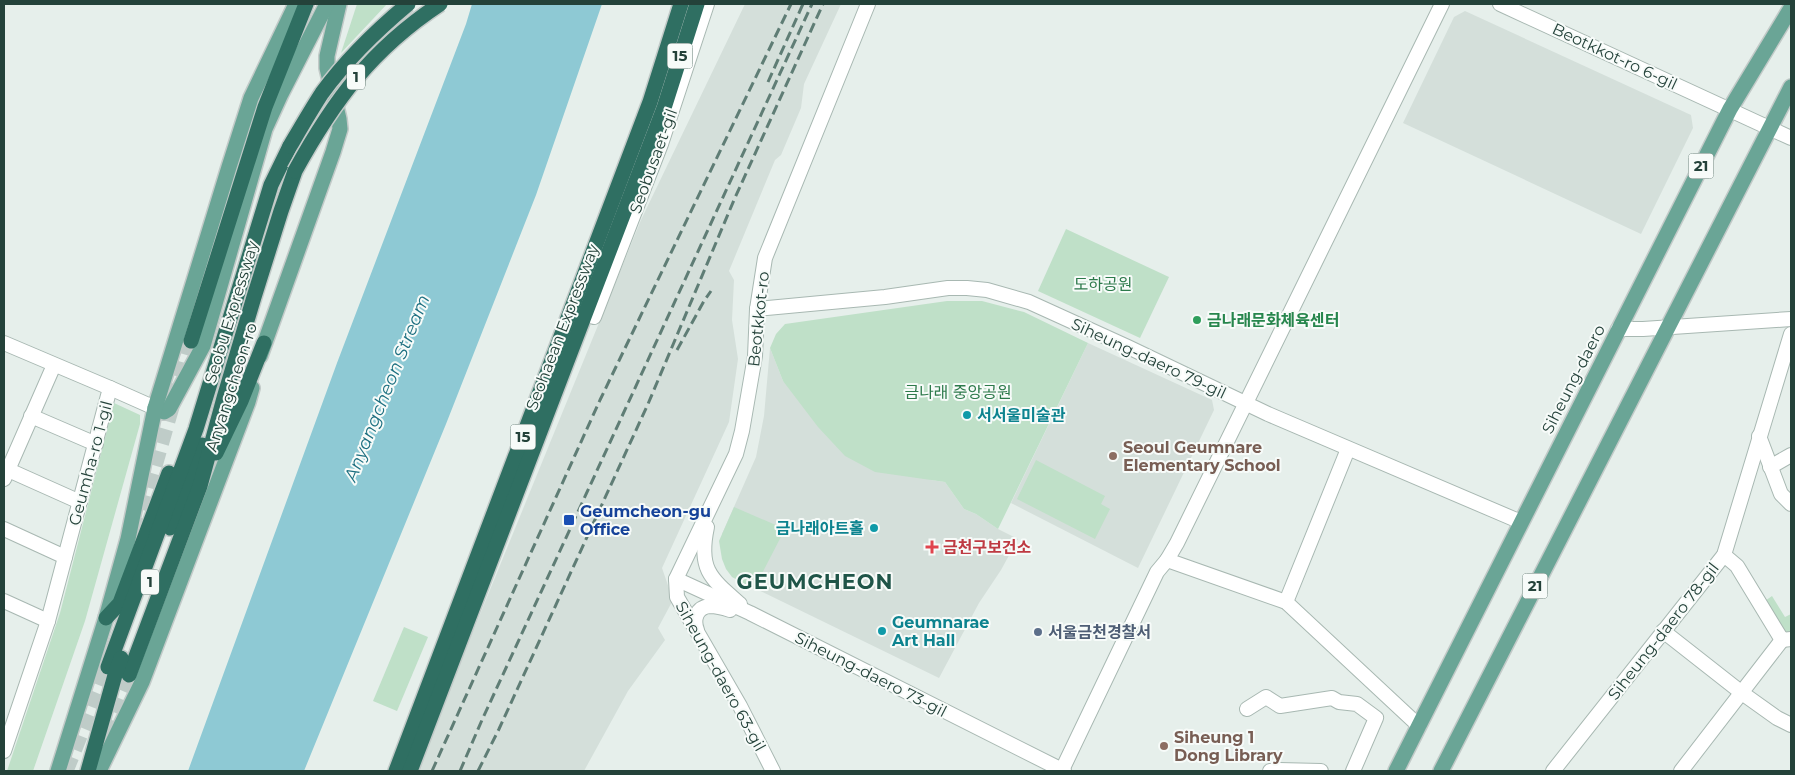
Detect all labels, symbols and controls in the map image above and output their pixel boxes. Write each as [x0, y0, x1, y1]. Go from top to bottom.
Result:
street label: Beotkkot-ro 6-gil [1549, 19, 1680, 94]
road number: 15 [668, 44, 692, 68]
road number: 1 [347, 64, 365, 90]
street label: Seobusaet-gil [626, 106, 681, 216]
road number: 21 [1688, 154, 1714, 178]
street label: Seobu Expressway [201, 238, 262, 386]
street label: Seohaean Expressway [522, 241, 603, 413]
street label: Beotkkot-ro [744, 270, 773, 368]
park label: 도하공원 [1074, 275, 1132, 294]
water label: Anyangcheon Stream [339, 291, 435, 486]
place label: 금나래문화체육센터 [1207, 311, 1339, 330]
street label: Siheung-daero 79-gil [1068, 314, 1229, 403]
marker: 금나래문화체육센터 [1191, 314, 1203, 326]
street label: Anyangcheon-ro [202, 320, 261, 454]
street label: Siheung-daero [1538, 322, 1609, 437]
park label: 금나래 중앙공원 [904, 383, 1012, 402]
street label: Geumha-ro 1-gil [65, 399, 116, 527]
place label: 서서울미술관 [977, 406, 1066, 425]
marker: 서서울미술관 [961, 409, 973, 421]
road number: 15 [510, 424, 536, 450]
place label: Seoul Geumnare Elementary School [1123, 438, 1281, 475]
marker: Seoul Geumnare Elementary School [1107, 450, 1119, 462]
place label: Geumcheon-gu Office [580, 502, 711, 539]
marker: Geumcheon-gu Office [562, 513, 576, 527]
place label: 금나래아트홀 [776, 519, 864, 538]
marker: 금나래아트홀 [868, 522, 880, 534]
place label: 금천구보건소 [943, 538, 1032, 557]
marker: 금천구보건소 [925, 540, 939, 554]
street label: Siheung-daero 78-gil [1604, 559, 1723, 704]
district label: GEUMCHEON [737, 569, 893, 594]
road number: 1 [141, 570, 159, 594]
road number: 21 [1522, 574, 1548, 598]
street label: Siheung-daero 63-gil [671, 598, 770, 755]
place label: Geumnarae Art Hall [891, 613, 989, 650]
place label: 서울금천경찰서 [1048, 623, 1151, 642]
marker: Geumnarae Art Hall [876, 625, 888, 637]
marker: 서울금천경찰서 [1032, 626, 1044, 638]
street label: Siheung-daero 73-gil [792, 628, 950, 721]
place label: Siheung 1 Dong Library [1174, 728, 1283, 765]
marker: Siheung 1 Dong Library [1158, 740, 1170, 752]

